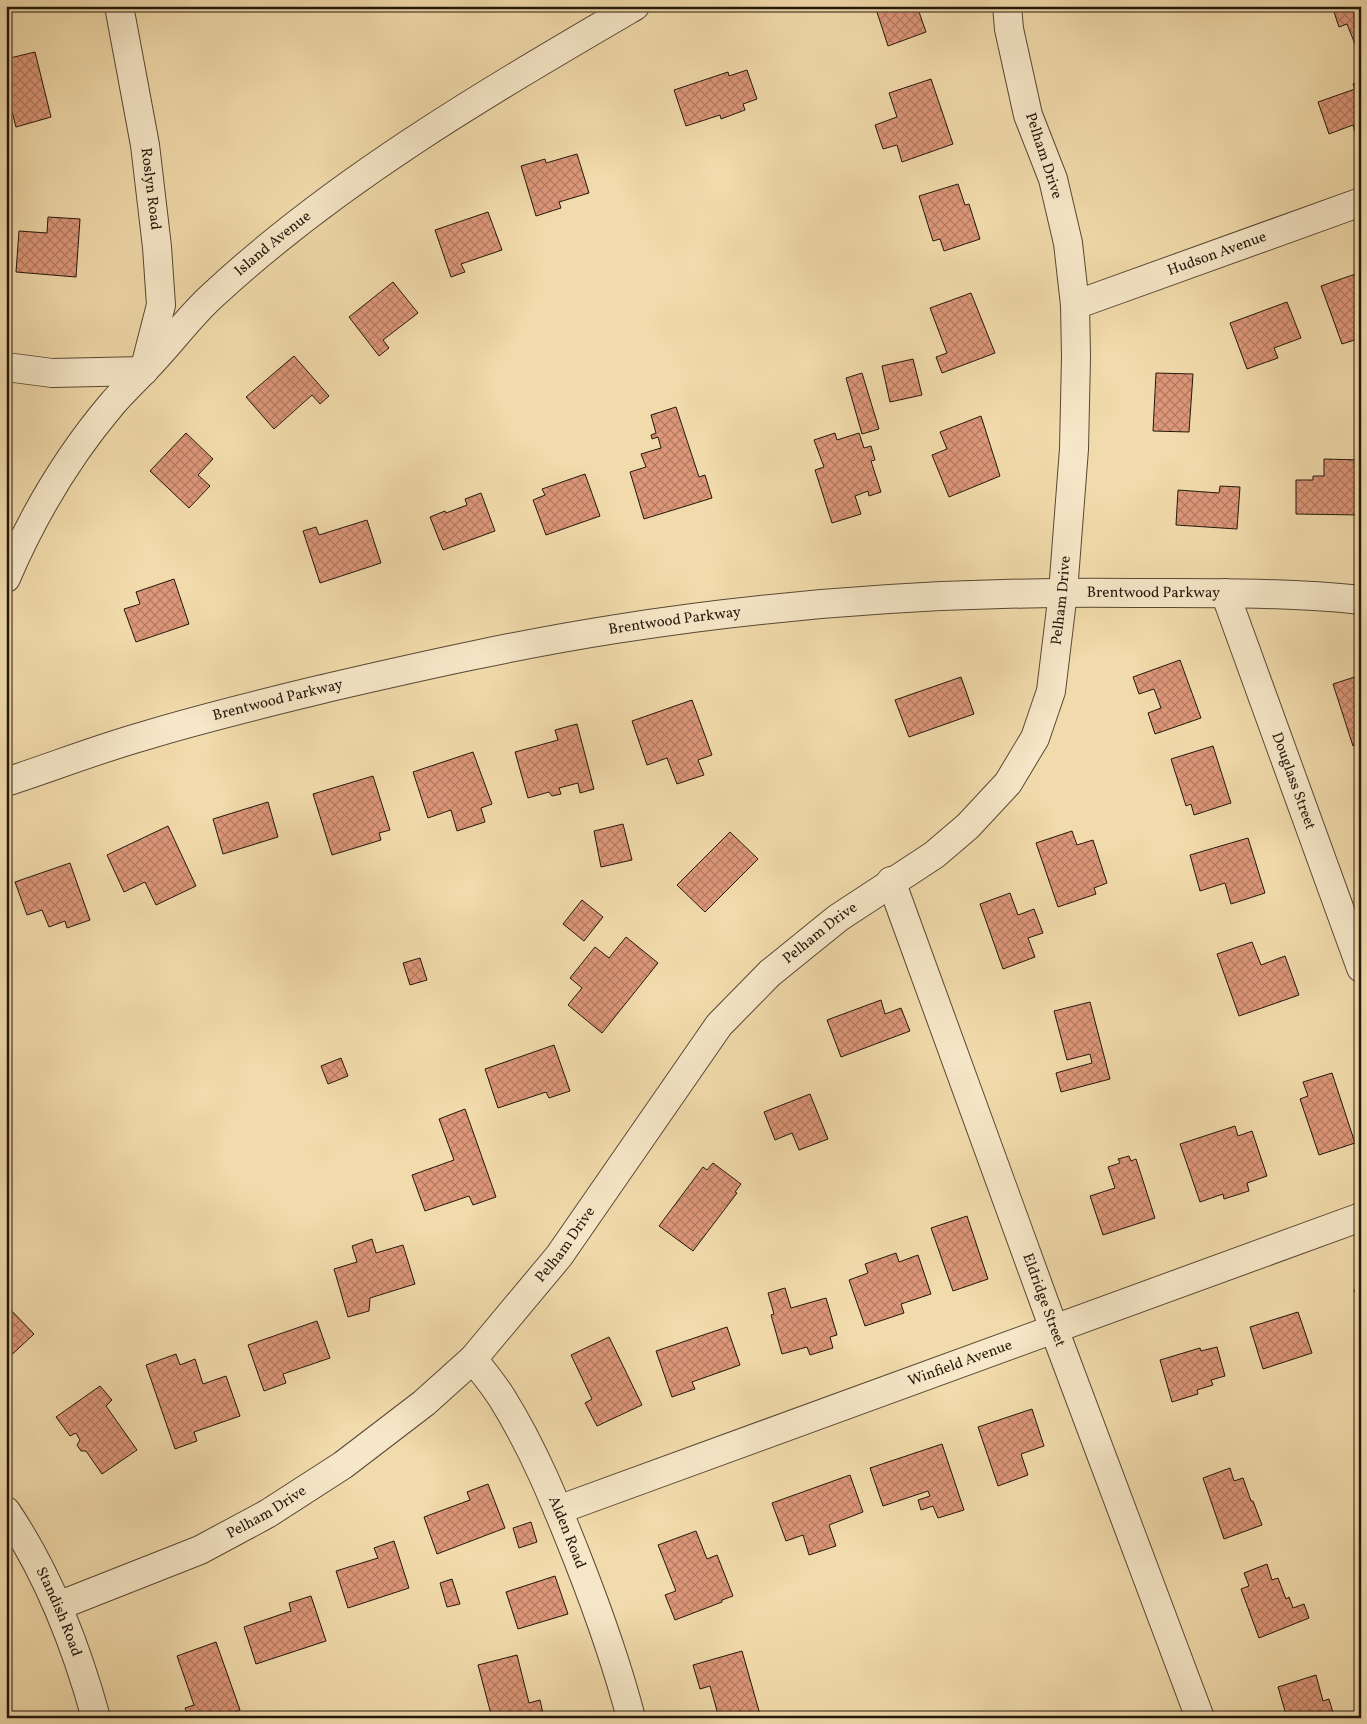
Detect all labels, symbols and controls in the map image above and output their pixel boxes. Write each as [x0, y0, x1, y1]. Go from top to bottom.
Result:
street label: Pelham Drive [1019, 110, 1067, 202]
street label: Roslyn Road [135, 147, 165, 231]
street label: Island Avenue [230, 206, 316, 281]
street label: Hudson Avenue [1165, 226, 1269, 281]
street label: Pelham Drive [1046, 555, 1076, 646]
street label: Brentwood Parkway [1087, 582, 1220, 604]
street label: Brentwood Parkway [607, 602, 742, 641]
street label: Brentwood Parkway [210, 674, 345, 727]
street label: Douglass Street [1266, 729, 1320, 833]
street label: Pelham Drive [778, 898, 862, 969]
street label: Pelham Drive [530, 1203, 600, 1287]
street label: Eldridge Street [1017, 1250, 1070, 1350]
street label: Winfield Avenue [905, 1335, 1015, 1392]
street label: Pelham Drive [223, 1481, 311, 1544]
street label: Alden Road [543, 1493, 591, 1572]
street label: Standish Road [30, 1563, 87, 1659]

